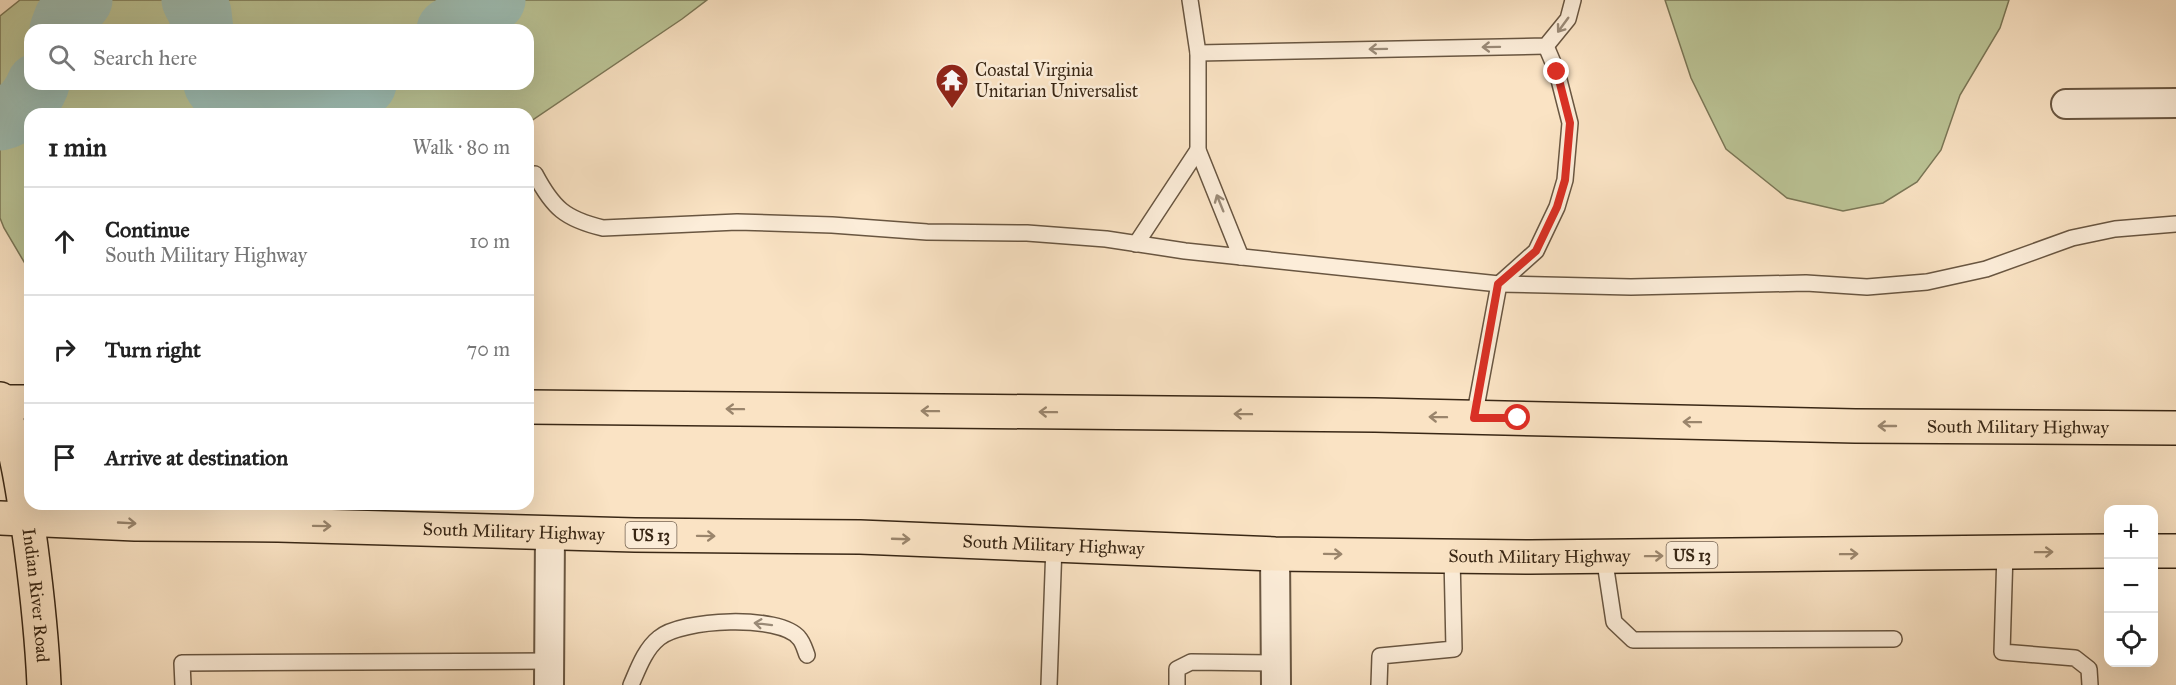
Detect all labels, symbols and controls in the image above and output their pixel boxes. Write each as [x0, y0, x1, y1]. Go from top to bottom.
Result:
one-way arrow [1557, 16, 1569, 32]
search box [24, 24, 534, 90]
icon: search [45, 41, 78, 74]
one-way arrow [1482, 41, 1502, 53]
one-way arrow [1369, 43, 1389, 55]
text: Search here [93, 44, 197, 71]
route end [1543, 58, 1569, 84]
place label: Coastal Virginia Unitarian Universalist [975, 59, 1139, 102]
temple icon: Coastal Virginia Unitarian Universalist [934, 62, 970, 109]
text: 1 min [48, 131, 107, 163]
text: Walk · 80 m [412, 135, 510, 159]
one-way arrow [1213, 194, 1224, 213]
text: Continue [105, 216, 190, 243]
icon: ahead [48, 225, 81, 258]
text: 10 m [469, 229, 510, 253]
text: South Military Highway [105, 243, 307, 267]
icon: right [48, 333, 81, 366]
text: Turn right [105, 336, 201, 363]
text: 70 m [467, 337, 510, 361]
one-way arrow [725, 403, 745, 415]
route start [1504, 404, 1530, 430]
one-way arrow [920, 405, 940, 417]
one-way arrow [1039, 406, 1059, 418]
one-way arrow [1234, 408, 1254, 420]
one-way arrow [1429, 411, 1449, 423]
street label: South Military Highway [1927, 415, 2110, 439]
one-way arrow [1682, 417, 1702, 428]
one-way arrow [1877, 420, 1897, 432]
icon: arrive [48, 441, 81, 474]
text: Arrive at destination [105, 444, 288, 471]
map controls [2104, 505, 2158, 667]
button: + [2104, 505, 2158, 559]
one-way arrow [117, 518, 137, 529]
street label: South Military Highway [422, 518, 606, 545]
one-way arrow [312, 520, 332, 532]
road number: US 13 [626, 522, 676, 548]
street label: Indian River Road [17, 527, 54, 663]
one-way arrow [696, 530, 716, 542]
street label: South Military Highway [962, 530, 1146, 560]
one-way arrow [891, 533, 911, 545]
road number: US 13 [1666, 542, 1718, 568]
street label: South Military Highway [1448, 545, 1631, 568]
one-way arrow [2034, 546, 2054, 558]
one-way arrow [1839, 548, 1859, 560]
one-way arrow [1323, 549, 1343, 560]
one-way arrow [1644, 550, 1664, 562]
button: − [2104, 559, 2158, 613]
button: locate [2104, 613, 2158, 667]
one-way arrow [753, 618, 773, 629]

